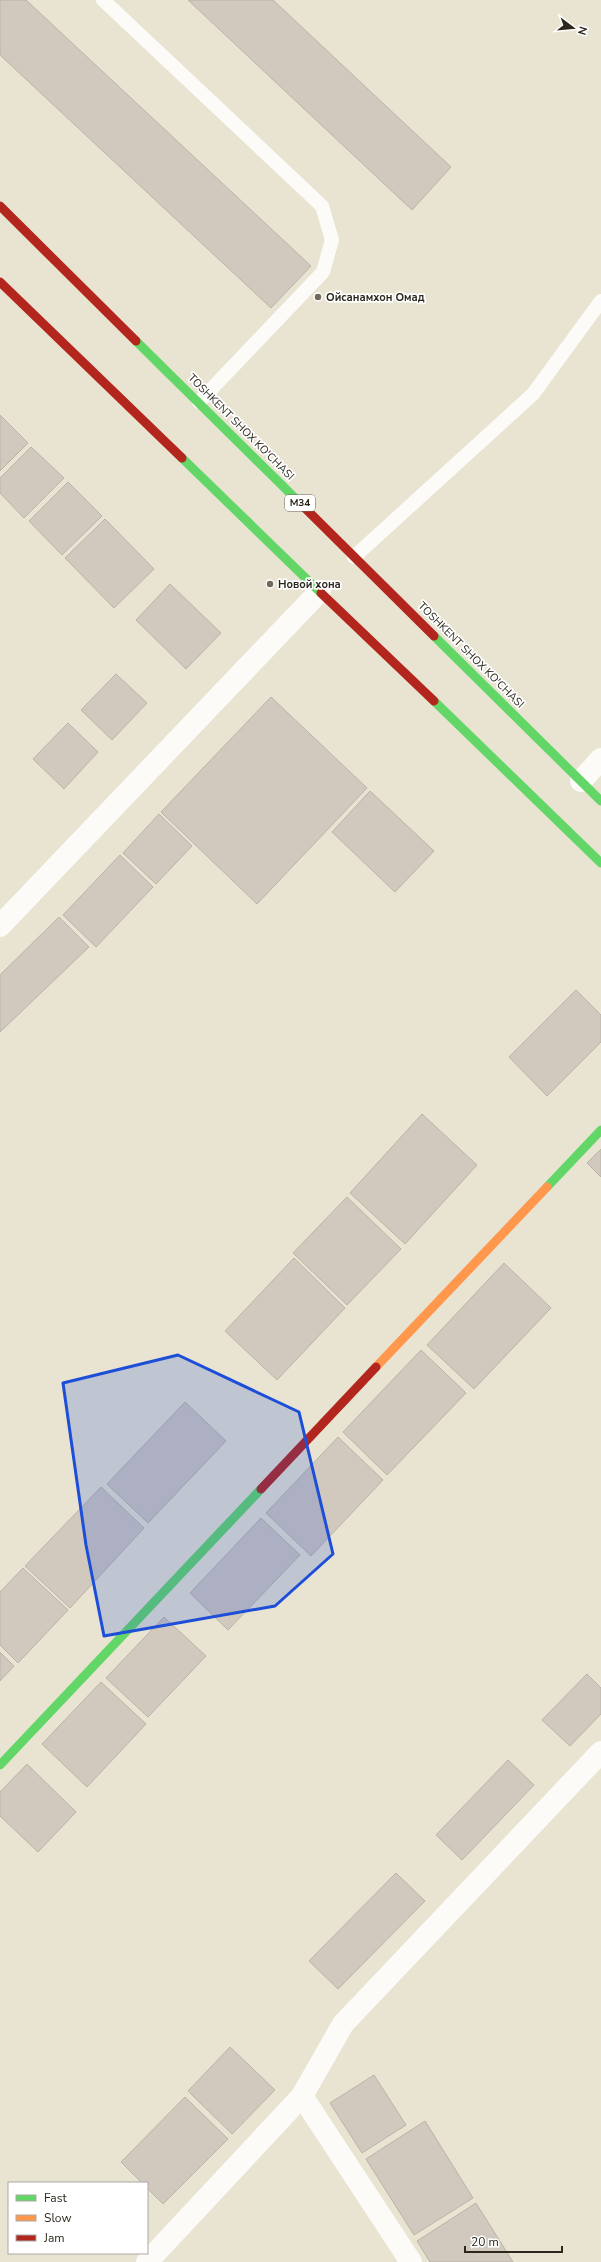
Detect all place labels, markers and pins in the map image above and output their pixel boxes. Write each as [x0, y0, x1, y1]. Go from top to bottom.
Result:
place label: Ойсанамхон Омад [326, 290, 425, 305]
marker: Ойсанамхон Омад [313, 292, 323, 302]
place label: Новой хона [278, 577, 341, 592]
marker: Новой хона [265, 579, 275, 589]

